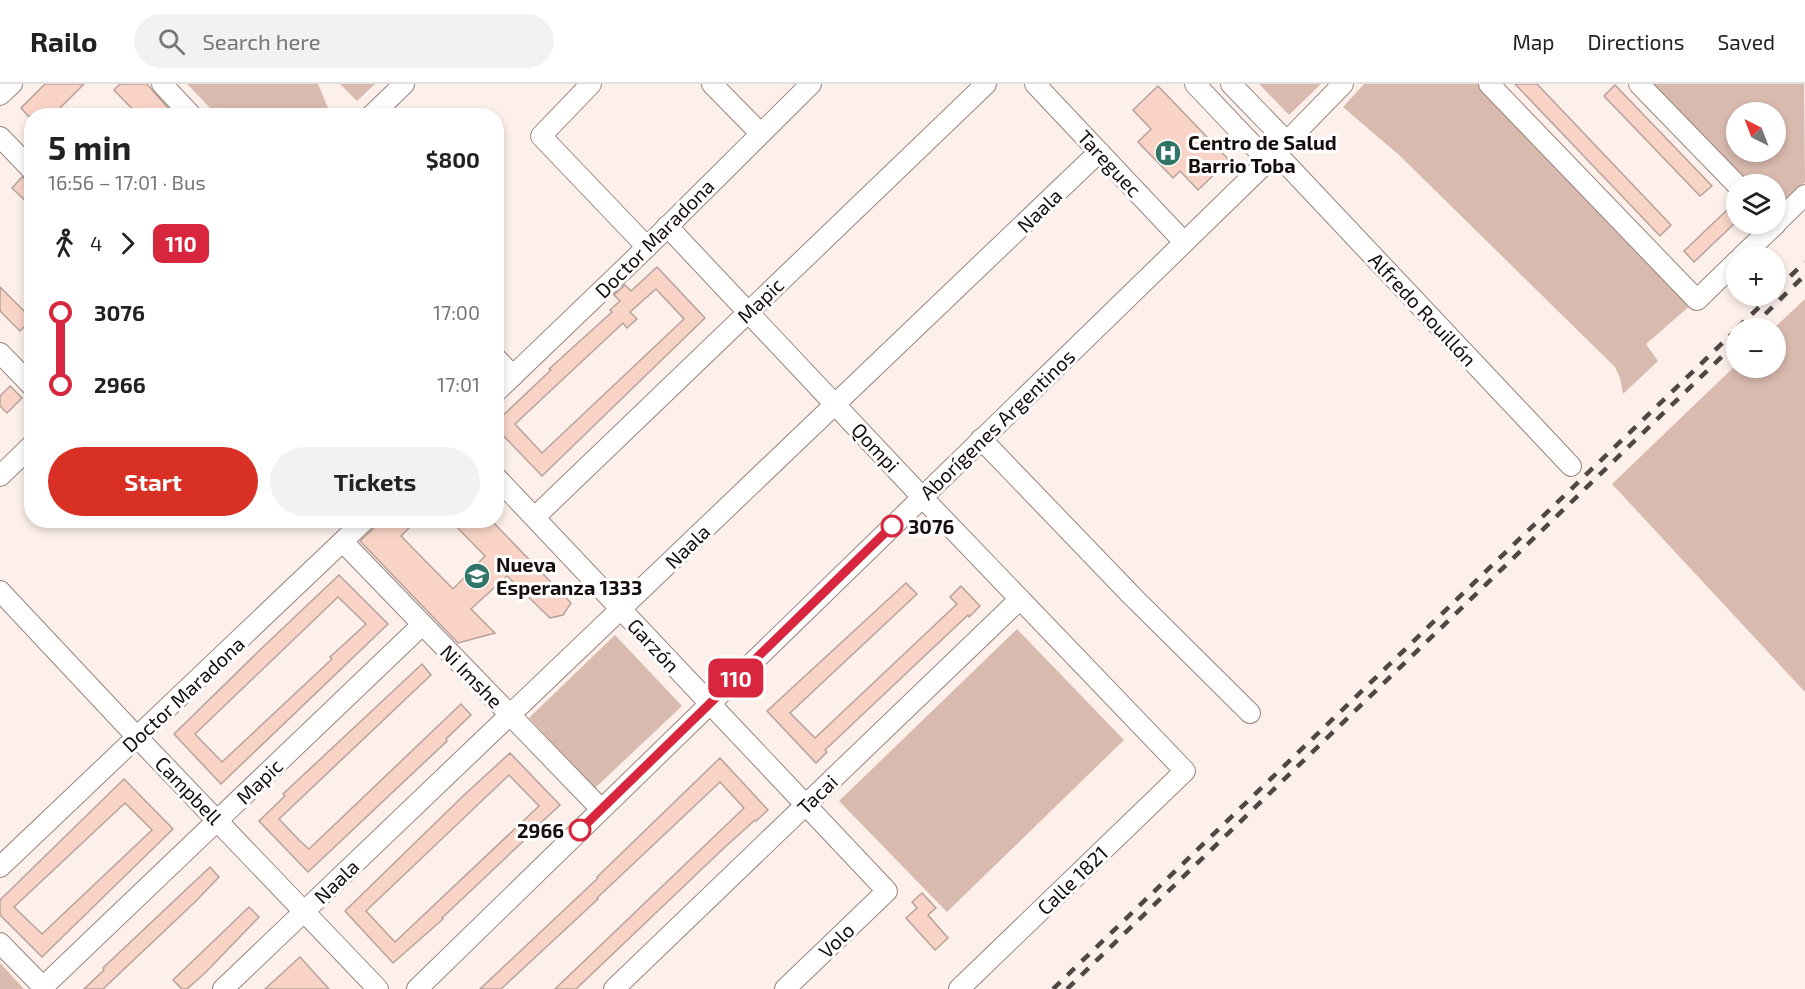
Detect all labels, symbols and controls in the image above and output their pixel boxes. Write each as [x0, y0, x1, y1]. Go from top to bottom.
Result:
search box [134, 14, 554, 68]
text: Railo [30, 24, 98, 58]
icon: search [155, 25, 188, 58]
text: Search here [203, 28, 321, 54]
text: Map [1512, 29, 1555, 54]
text: Directions [1588, 29, 1684, 54]
text: Saved [1717, 29, 1775, 54]
north arrow [1726, 102, 1786, 162]
map controls [1726, 102, 1786, 378]
street label: Tareguec [1073, 125, 1147, 201]
text: 5 min [48, 127, 131, 167]
place label: Centro de Salud Barrio Toba [1188, 130, 1337, 177]
hospital icon: Centro de Salud Barrio Toba [1153, 138, 1183, 168]
text: $800 [426, 146, 480, 172]
text: 16:56 – 17:01 · Bus [48, 170, 206, 194]
street label: Doctor Maradona [590, 174, 718, 302]
button: layers [1726, 174, 1786, 234]
street label: Naala [1012, 183, 1066, 237]
icon: walk [48, 227, 81, 260]
icon: forward [111, 227, 144, 260]
text: 4 [90, 231, 102, 255]
text: 110 [165, 231, 197, 256]
button: + [1726, 246, 1786, 306]
street label: Alfredo Rouillón [1364, 247, 1482, 371]
street label: Mapic [732, 272, 788, 328]
text: 3076 [94, 299, 145, 325]
text: 17:00 [433, 300, 480, 324]
button: − [1726, 318, 1786, 378]
street label: Aborígenes Argentinos [915, 344, 1079, 504]
text: 2966 [94, 371, 146, 397]
text: 17:01 [437, 372, 480, 396]
street label: Qompi [847, 417, 905, 477]
button: Start [48, 447, 258, 516]
button: Tickets [270, 447, 480, 516]
place label: 3076 [908, 514, 954, 538]
marker: 3076 [881, 515, 903, 537]
street label: Naala [660, 519, 714, 573]
place label: Nueva Esperanza 1333 [496, 552, 642, 599]
school or university icon: Nueva Esperanza 1333 [462, 561, 492, 591]
street label: Garzón [623, 613, 685, 677]
street label: Doctor Maradona [117, 631, 249, 757]
street label: Ni Imshe [436, 639, 508, 713]
line badge: 110 [702, 658, 771, 698]
text: 110 [720, 666, 752, 691]
street label: Campbell [151, 751, 227, 829]
street label: Mapic [231, 753, 287, 809]
street label: Tacai [792, 769, 842, 819]
place label: 2966 [517, 818, 564, 842]
marker: 2966 [569, 819, 591, 841]
street label: Calle 1821 [1032, 841, 1112, 919]
street label: Naala [309, 854, 363, 908]
street label: Volo [813, 917, 859, 963]

